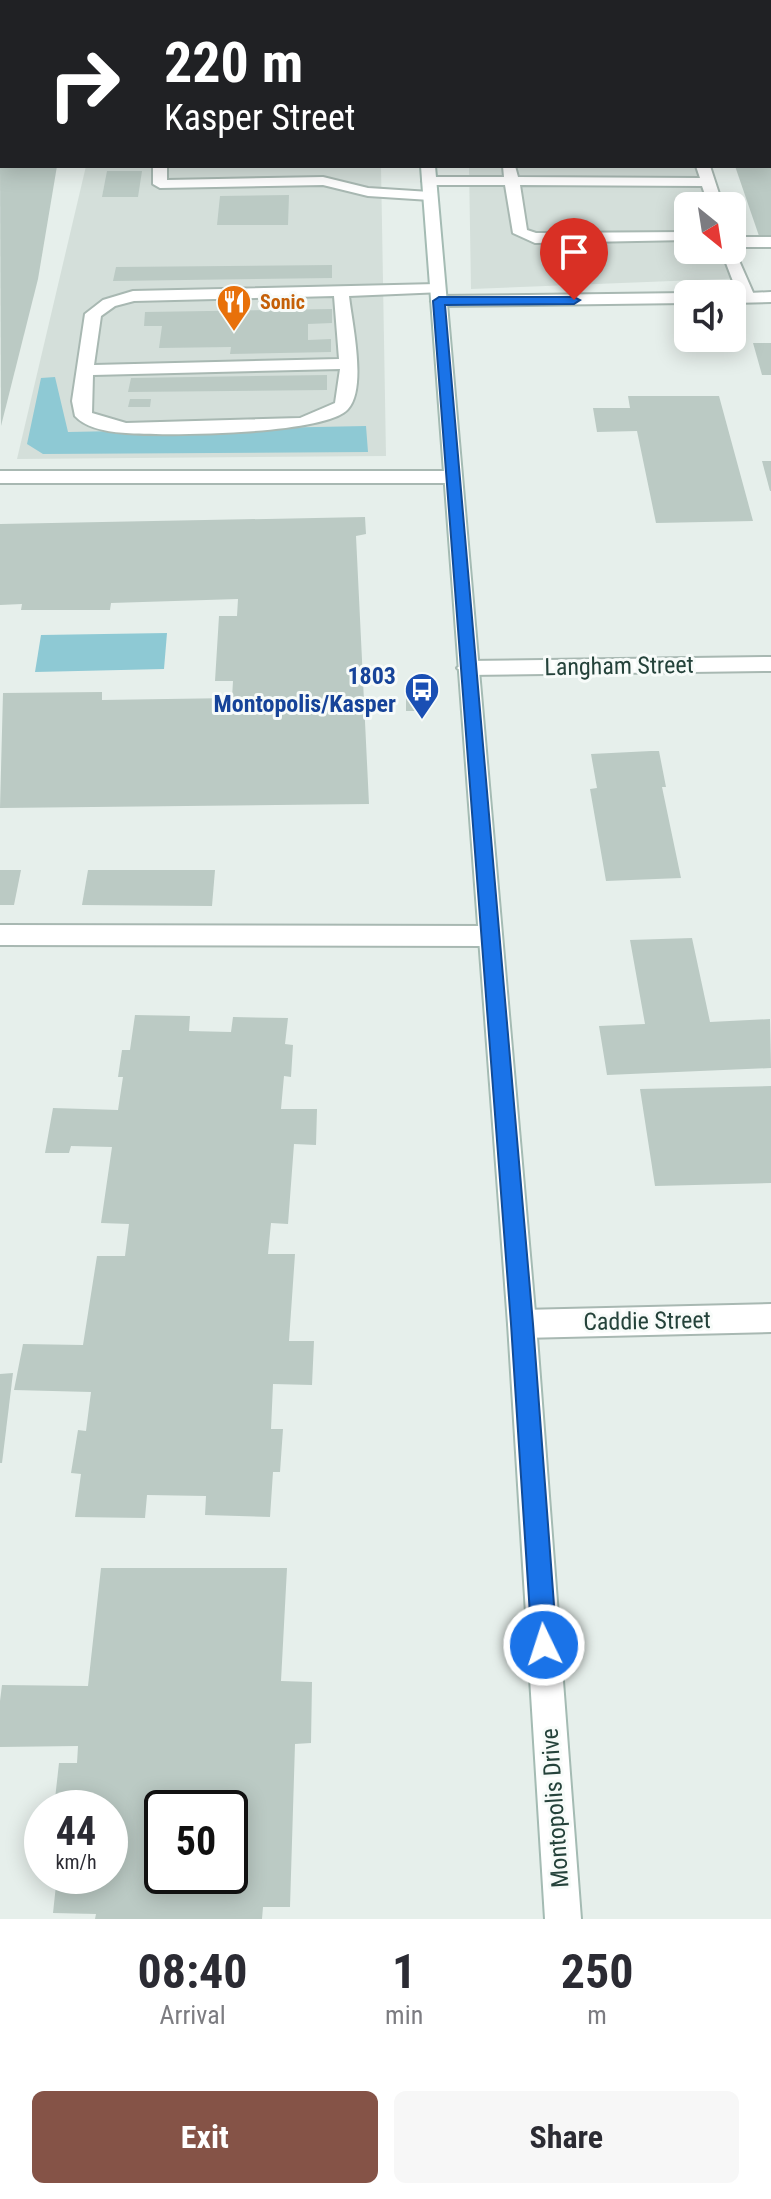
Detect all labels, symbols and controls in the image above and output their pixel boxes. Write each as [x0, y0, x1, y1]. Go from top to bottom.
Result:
text: 220 m [164, 30, 303, 96]
icon: right [32, 32, 136, 136]
text: Kasper Street [164, 97, 356, 139]
north arrow [674, 192, 746, 264]
map controls [674, 192, 746, 352]
pin [540, 218, 608, 300]
icon: arrive [552, 230, 596, 274]
button: sound [674, 280, 746, 352]
restaurant icon: Sonic [215, 283, 253, 333]
place label: Sonic [260, 290, 305, 314]
street label: Langham Street [544, 651, 694, 681]
place label: 1803 Montopolis/Kasper [214, 662, 396, 718]
bus stop icon: 1803 Montopolis/Kasper [403, 671, 441, 721]
street label: Caddie Street [583, 1306, 711, 1336]
position arrow [502, 1603, 586, 1687]
street label: Montopolis Drive [535, 1727, 575, 1889]
speed limit sign: 50 [144, 1790, 248, 1894]
text: 44 [56, 1808, 96, 1855]
text: km/h [55, 1850, 97, 1874]
text: 08:40 [137, 1943, 248, 2000]
text: 1 [392, 1943, 416, 2000]
text: 250 [561, 1943, 633, 2000]
text: Arrival [159, 2000, 226, 2030]
text: min [385, 2000, 423, 2030]
text: m [587, 2000, 607, 2030]
button: Exit [32, 2091, 378, 2183]
button: Share [394, 2091, 739, 2183]

